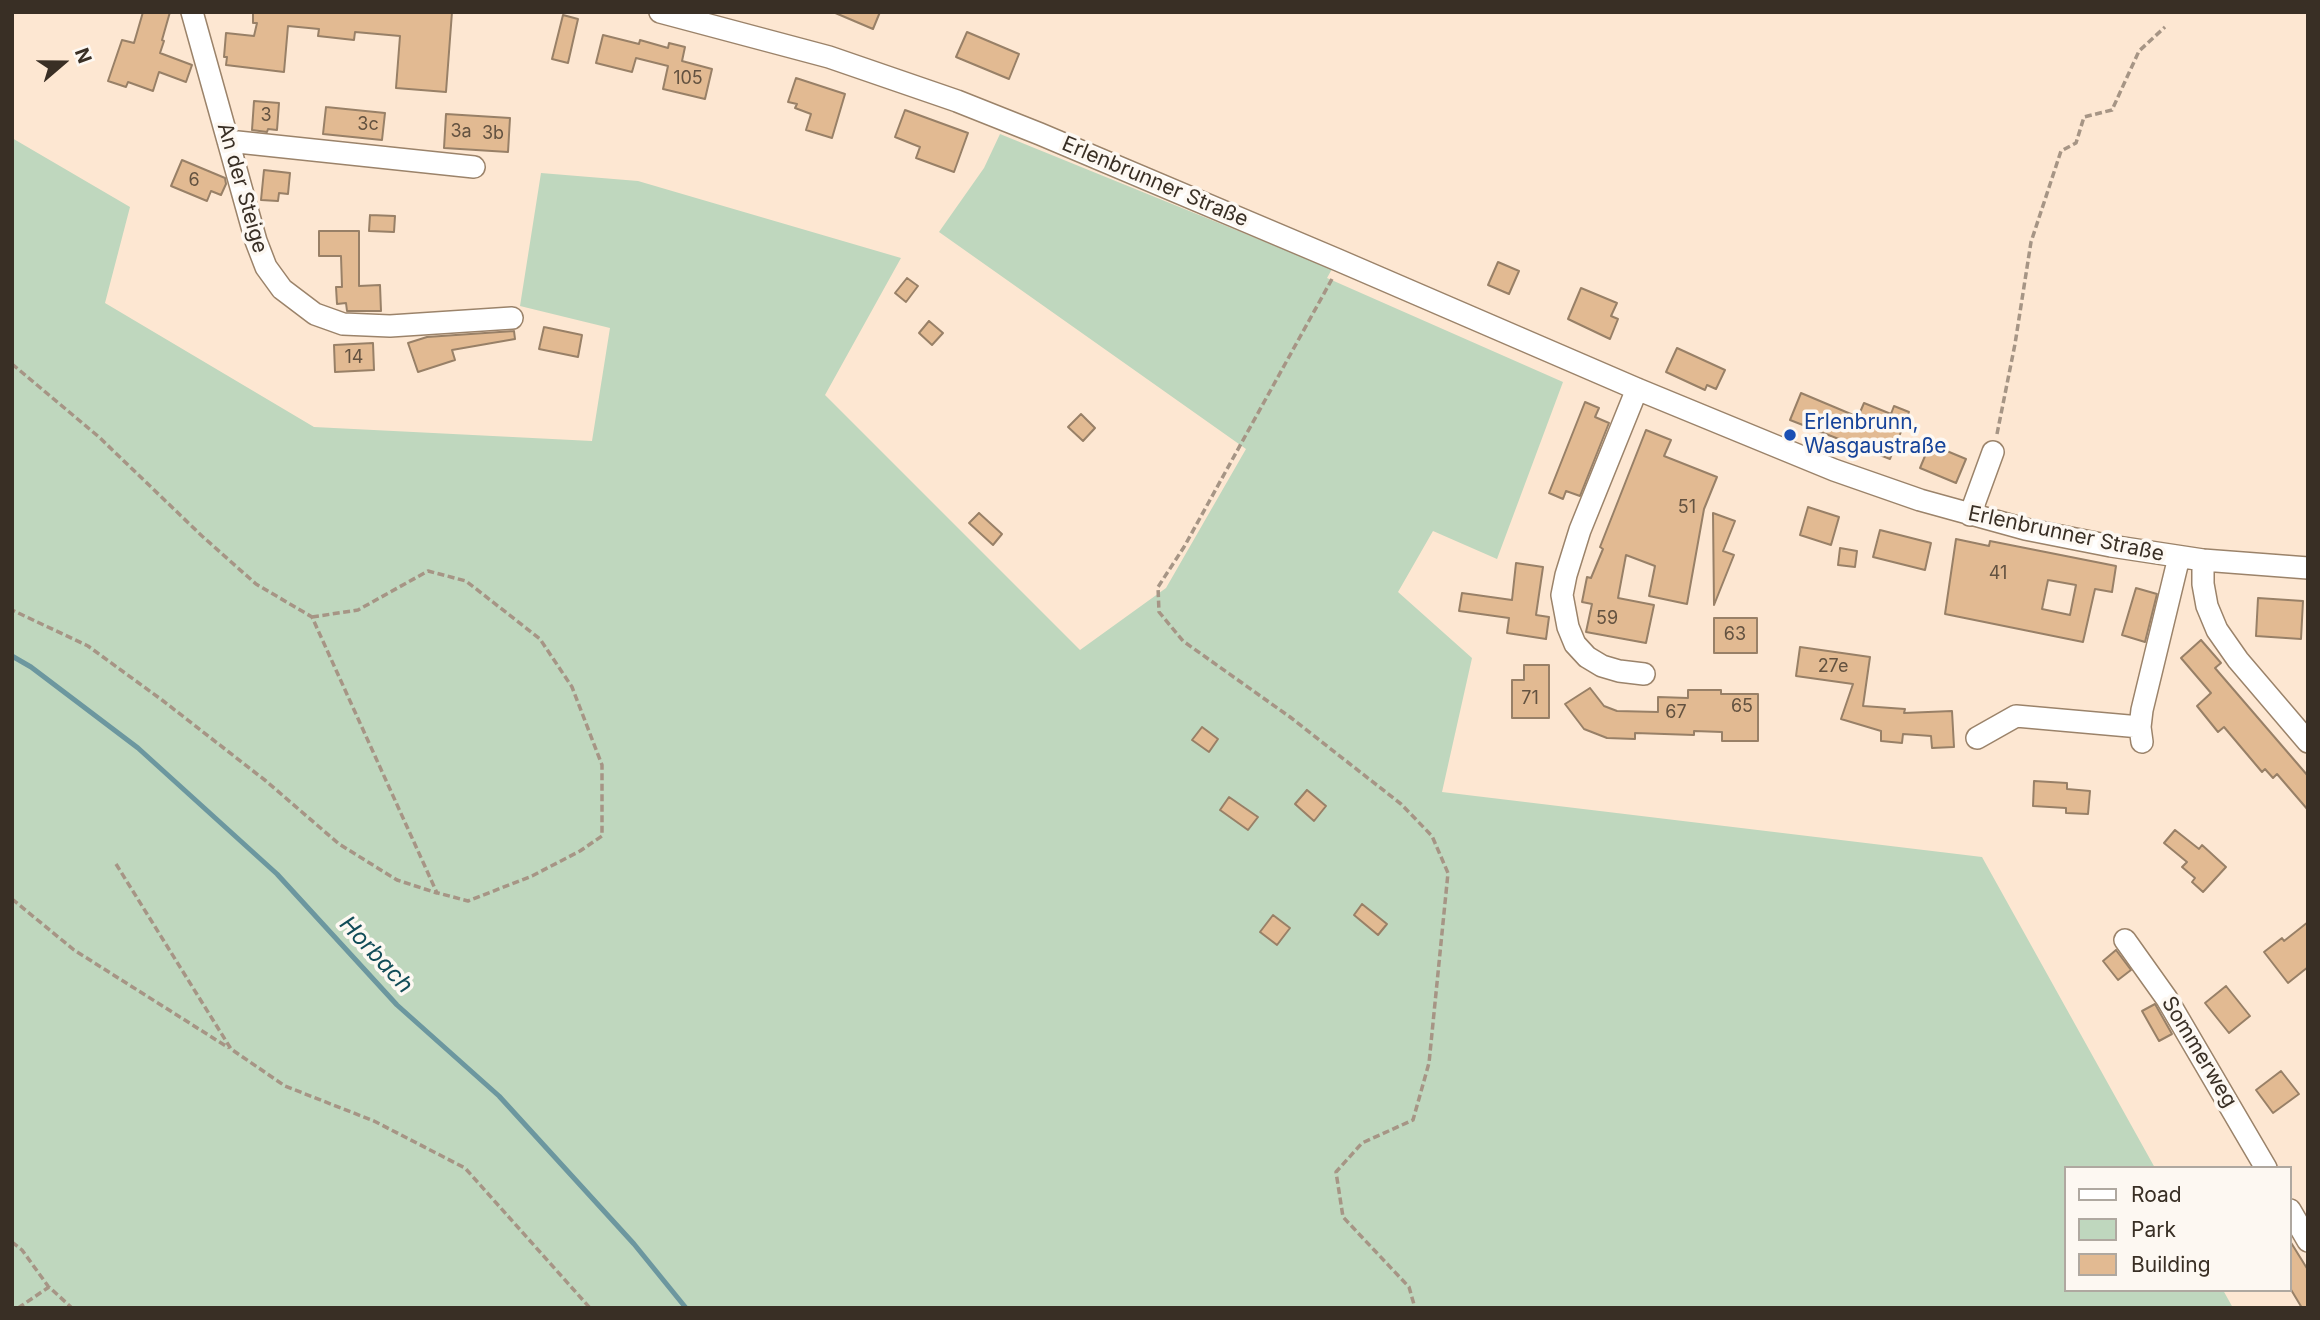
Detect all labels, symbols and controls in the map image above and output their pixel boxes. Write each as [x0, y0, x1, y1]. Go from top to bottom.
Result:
north arrow [28, 28, 98, 98]
text: N [70, 45, 96, 66]
house number: 105 [673, 68, 703, 90]
house number: 3 [260, 105, 272, 127]
house number: 3c [357, 114, 379, 136]
street label: An der Steige [211, 120, 273, 256]
house number: 3a [450, 121, 472, 143]
house number: 3b [482, 123, 504, 145]
street label: Erlenbrunner Straße [1058, 131, 1252, 233]
house number: 6 [188, 170, 200, 192]
house number: 14 [345, 347, 363, 369]
place label: Erlenbrunn, Wasgaustraße [1804, 410, 1946, 460]
marker: Erlenbrunn, Wasgaustraße [1782, 427, 1798, 443]
house number: 51 [1678, 497, 1696, 519]
street label: Erlenbrunner Straße [1966, 501, 2166, 567]
house number: 41 [1989, 563, 2007, 585]
house number: 59 [1596, 608, 1618, 630]
house number: 63 [1724, 624, 1746, 646]
house number: 27e [1818, 656, 1848, 678]
house number: 71 [1521, 688, 1539, 710]
house number: 65 [1731, 696, 1753, 718]
house number: 67 [1665, 702, 1687, 724]
water label: Horbach [334, 911, 418, 999]
street label: Sommerweg [2156, 992, 2242, 1112]
legend [2064, 1166, 2292, 1292]
text: Road [2131, 1182, 2182, 1207]
text: Park [2131, 1217, 2176, 1242]
text: Building [2131, 1252, 2211, 1277]

